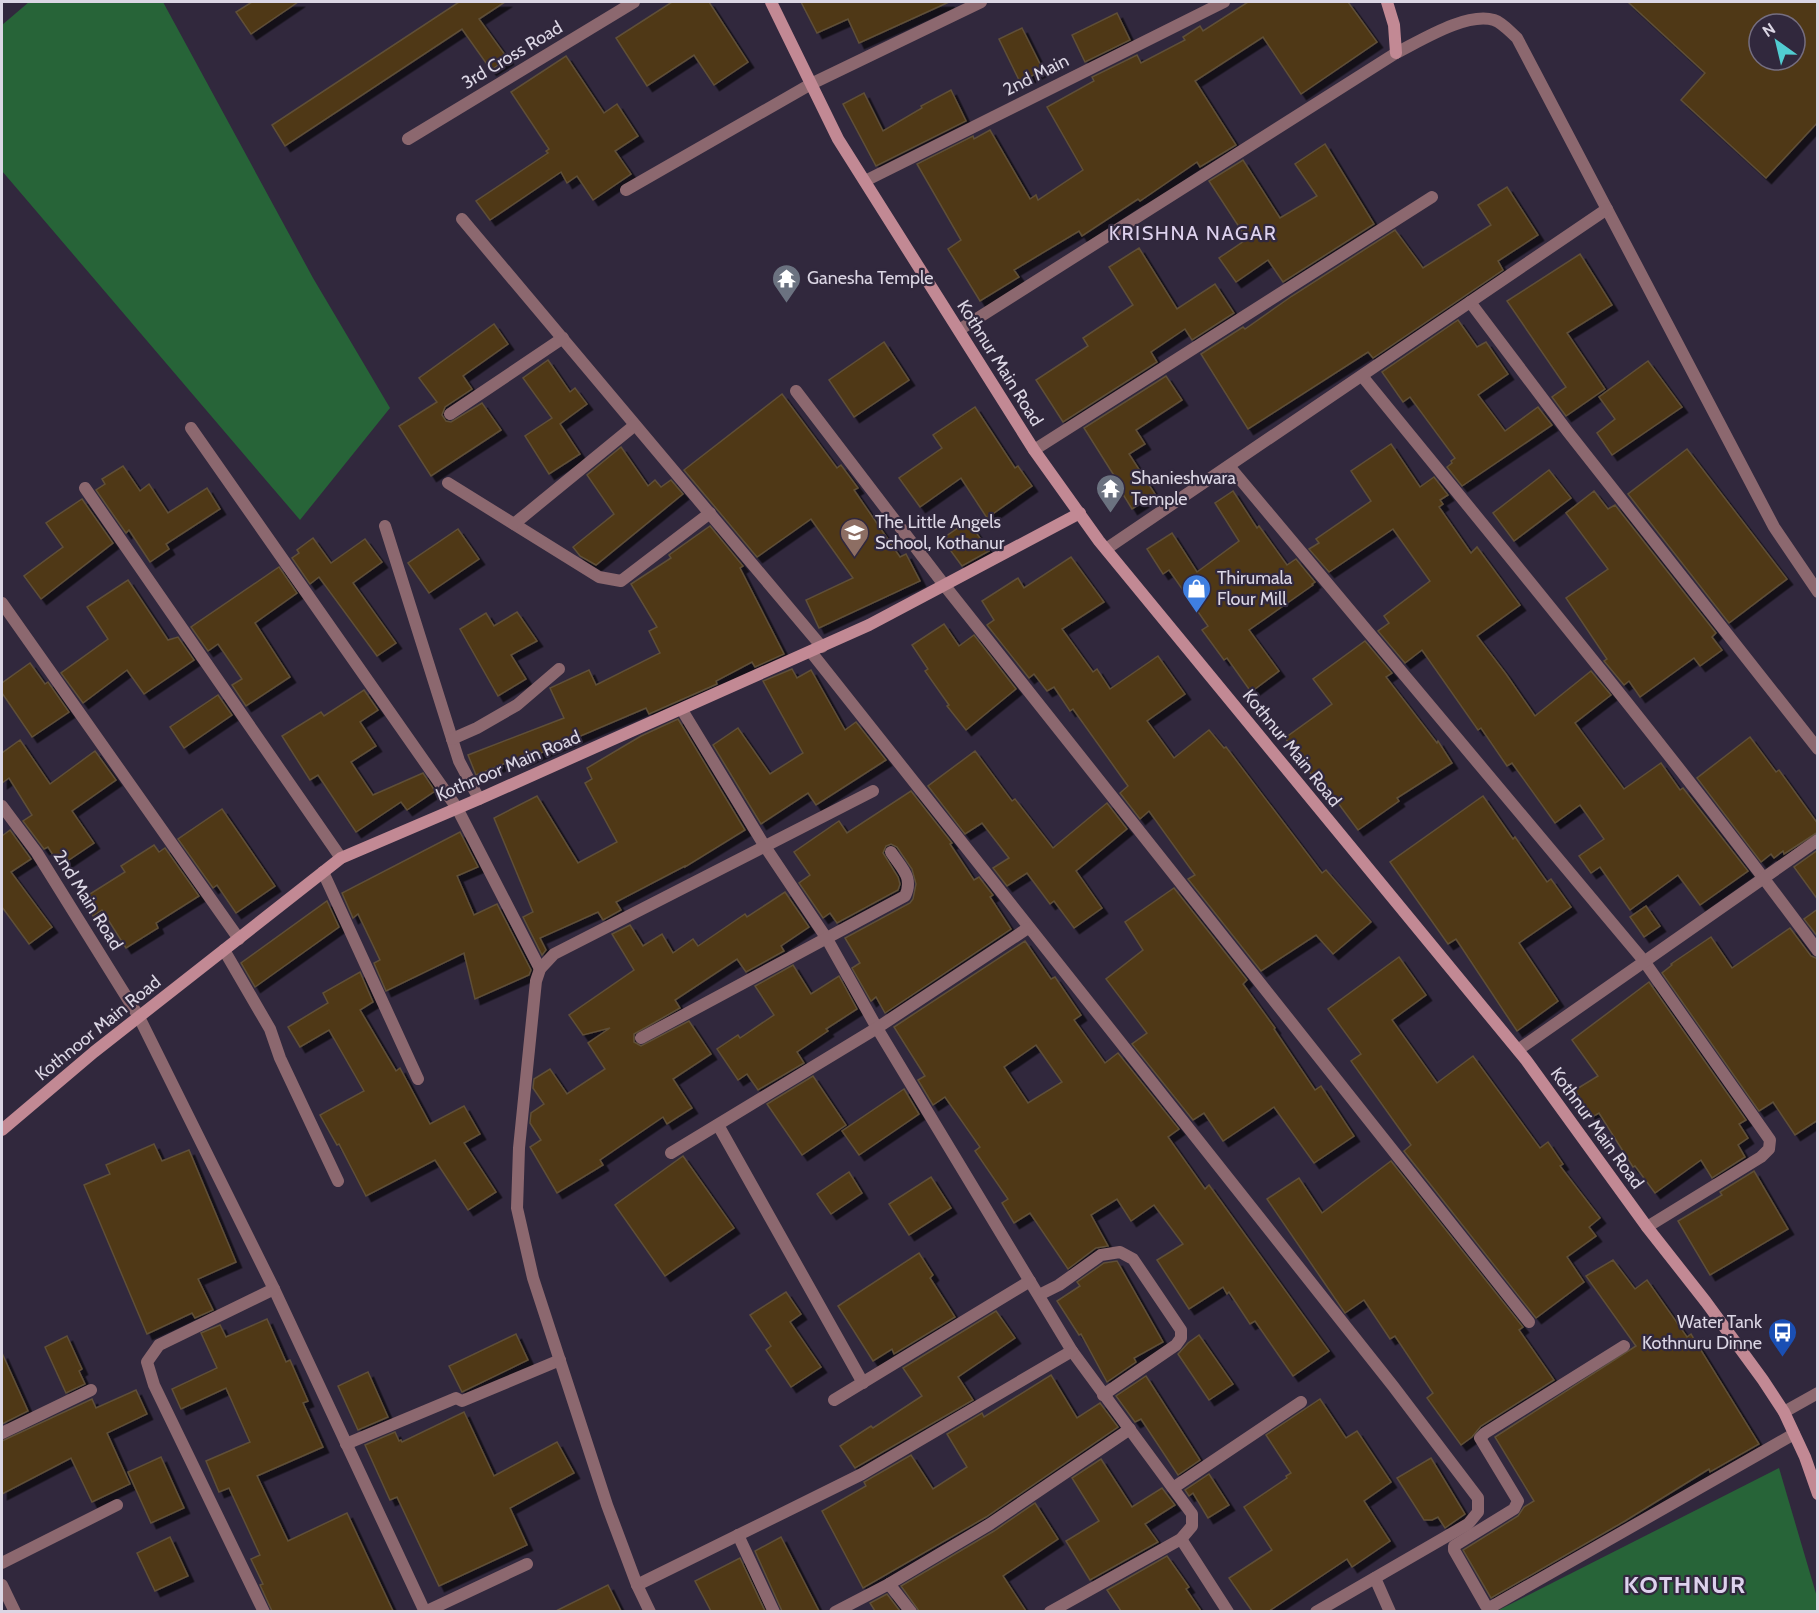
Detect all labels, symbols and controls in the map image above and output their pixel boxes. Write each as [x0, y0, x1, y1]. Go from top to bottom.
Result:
north arrow [1747, 12, 1807, 72]
street label: 3rd Cross Road [458, 16, 566, 94]
text: N [1759, 19, 1779, 41]
street label: 2nd Main [1000, 49, 1072, 101]
district label: KRISHNA NAGAR [1109, 221, 1277, 245]
temple icon: Ganesha Temple [770, 262, 802, 304]
place label: Ganesha Temple [807, 267, 934, 289]
street label: Kothnur Main Road [952, 296, 1048, 430]
place label: Shanieshwara Temple [1131, 467, 1236, 510]
temple icon: Shanieshwara Temple [1094, 472, 1126, 514]
place label: The Little Angels School, Kothanur [875, 511, 1005, 554]
school or university icon: The Little Angels School, Kothanur [838, 516, 870, 558]
place label: Thirumala Flour Mill [1217, 567, 1293, 610]
shop icon: Thirumala Flour Mill [1180, 572, 1212, 614]
street label: Kothnur Main Road [1238, 685, 1346, 811]
street label: Kothnoor Main Road [432, 726, 584, 806]
street label: 2nd Main Road [49, 846, 127, 954]
street label: Kothnoor Main Road [31, 971, 165, 1085]
street label: Kothnur Main Road [1546, 1063, 1648, 1193]
place label: Water Tank Kothnuru Dinne [1642, 1311, 1763, 1354]
bus stop icon: Water Tank Kothnuru Dinne [1767, 1316, 1799, 1358]
district label: KOTHNUR [1624, 1570, 1746, 1599]

